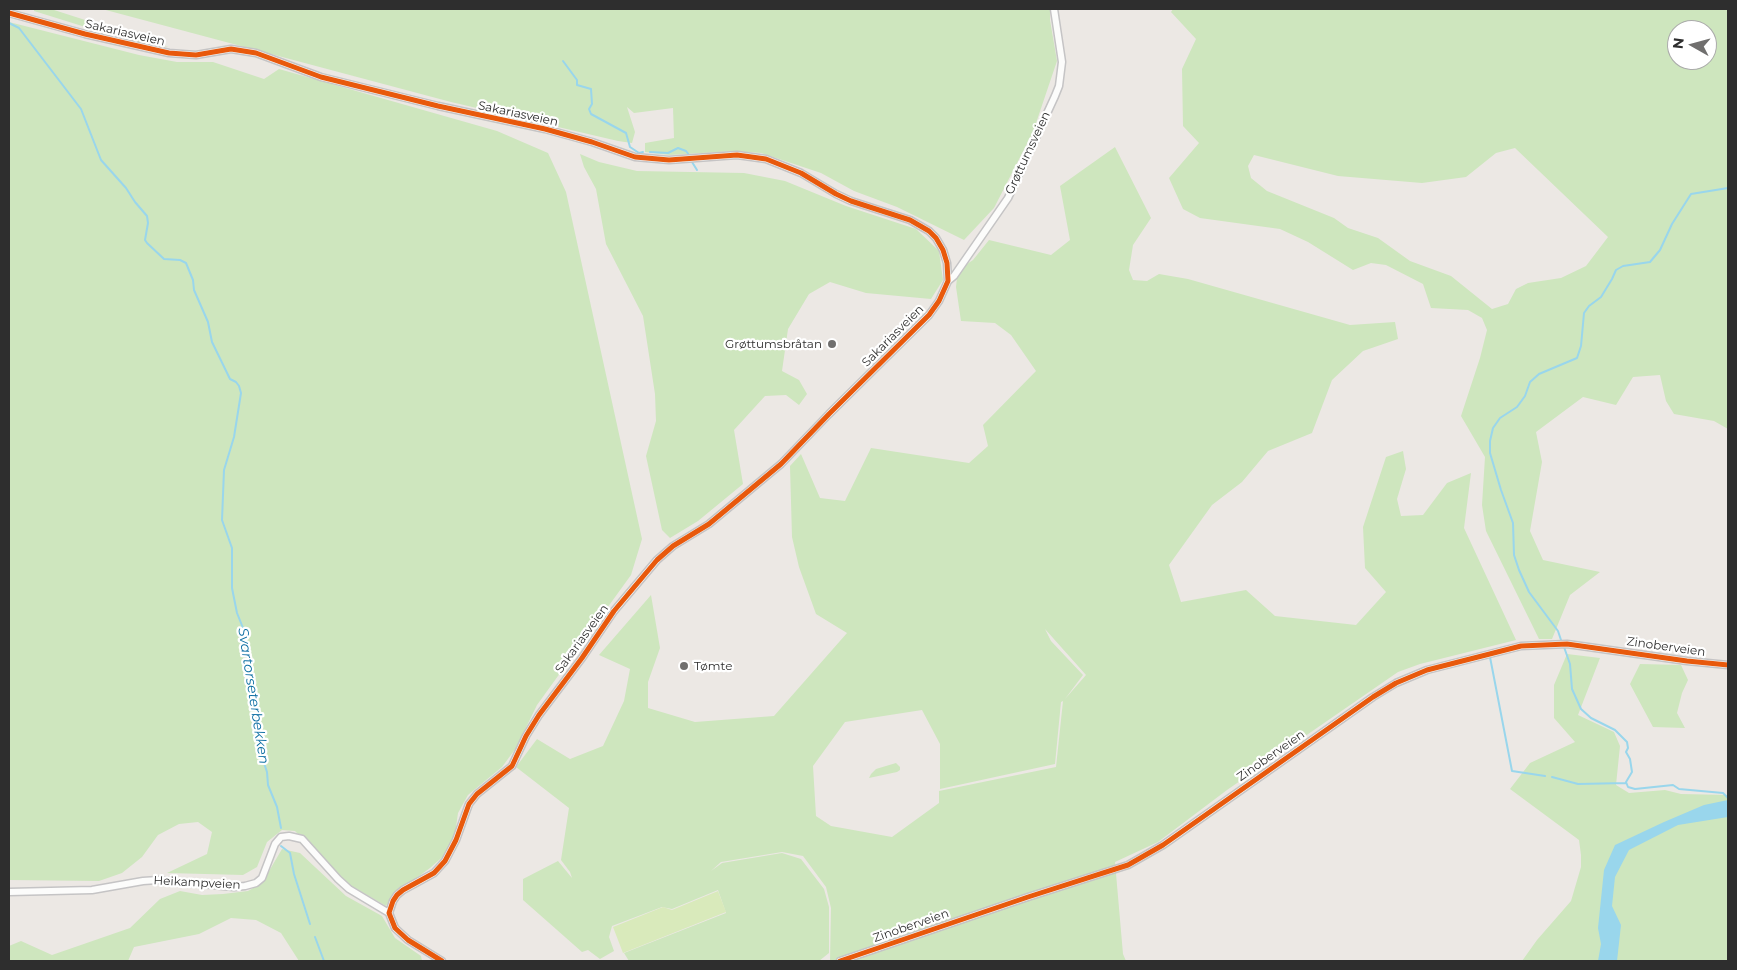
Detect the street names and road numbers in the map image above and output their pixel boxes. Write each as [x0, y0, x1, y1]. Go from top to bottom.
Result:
street label: Sakariasveien [84, 17, 166, 49]
street label: Sakariasveien [477, 98, 559, 130]
street label: Grøttumsveien [1003, 109, 1053, 197]
street label: Sakariasveien [859, 302, 927, 370]
street label: Sakariasveien [552, 602, 612, 676]
street label: Zinoberveien [1626, 634, 1706, 660]
street label: Zinoberveien [1234, 727, 1308, 785]
street label: Heikampveien [153, 874, 241, 892]
street label: Zinoberveien [871, 906, 951, 946]

